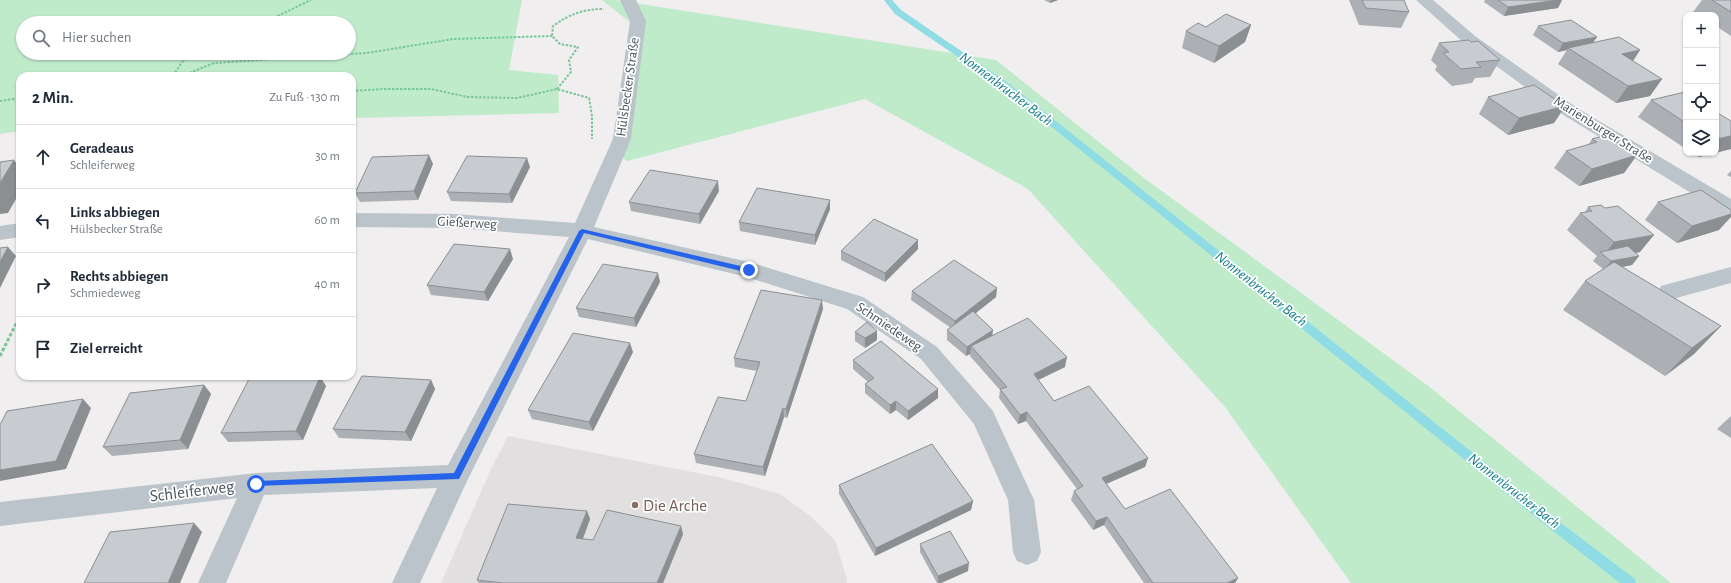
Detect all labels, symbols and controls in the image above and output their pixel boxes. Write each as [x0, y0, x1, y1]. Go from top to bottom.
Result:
map controls [1683, 12, 1719, 156]
button: + [1683, 12, 1719, 48]
search box [16, 16, 356, 60]
icon: search [30, 27, 52, 49]
text: Hier suchen [62, 30, 132, 45]
street label: Hülsbecker Straße [614, 37, 642, 137]
button: − [1683, 48, 1719, 84]
water label: Nonnenbrucher Bach [957, 49, 1055, 129]
button: locate [1683, 84, 1719, 120]
text: 2 Min. [32, 89, 73, 106]
text: Zu Fuß · 130 m [269, 91, 340, 104]
street label: Marienburger Straße [1551, 94, 1655, 166]
button: layers [1683, 120, 1719, 156]
text: Geradeaus [70, 141, 134, 156]
icon: ahead [32, 146, 54, 168]
text: 30 m [315, 150, 340, 163]
text: Schleiferweg [70, 159, 135, 172]
text: Links abbiegen [70, 205, 160, 220]
icon: left [32, 210, 54, 232]
text: 60 m [314, 214, 340, 227]
street label: Gießerweg [437, 214, 497, 232]
text: Hülsbecker Straße [70, 223, 163, 236]
water label: Nonnenbrucher Bach [1212, 249, 1310, 329]
route end [740, 261, 758, 279]
text: Rechts abbiegen [70, 269, 168, 284]
icon: right [32, 274, 54, 296]
text: 40 m [314, 278, 340, 291]
text: Schmiedeweg [70, 287, 141, 300]
street label: Schmiedeweg [854, 300, 925, 354]
icon: arrive [32, 338, 54, 360]
text: Ziel erreicht [70, 341, 143, 356]
water label: Nonnenbrucher Bach [1465, 451, 1563, 531]
route start [247, 475, 265, 493]
street label: Schleiferweg [149, 477, 236, 505]
place label: Die Arche [643, 497, 707, 514]
marker: Die Arche [630, 500, 640, 510]

